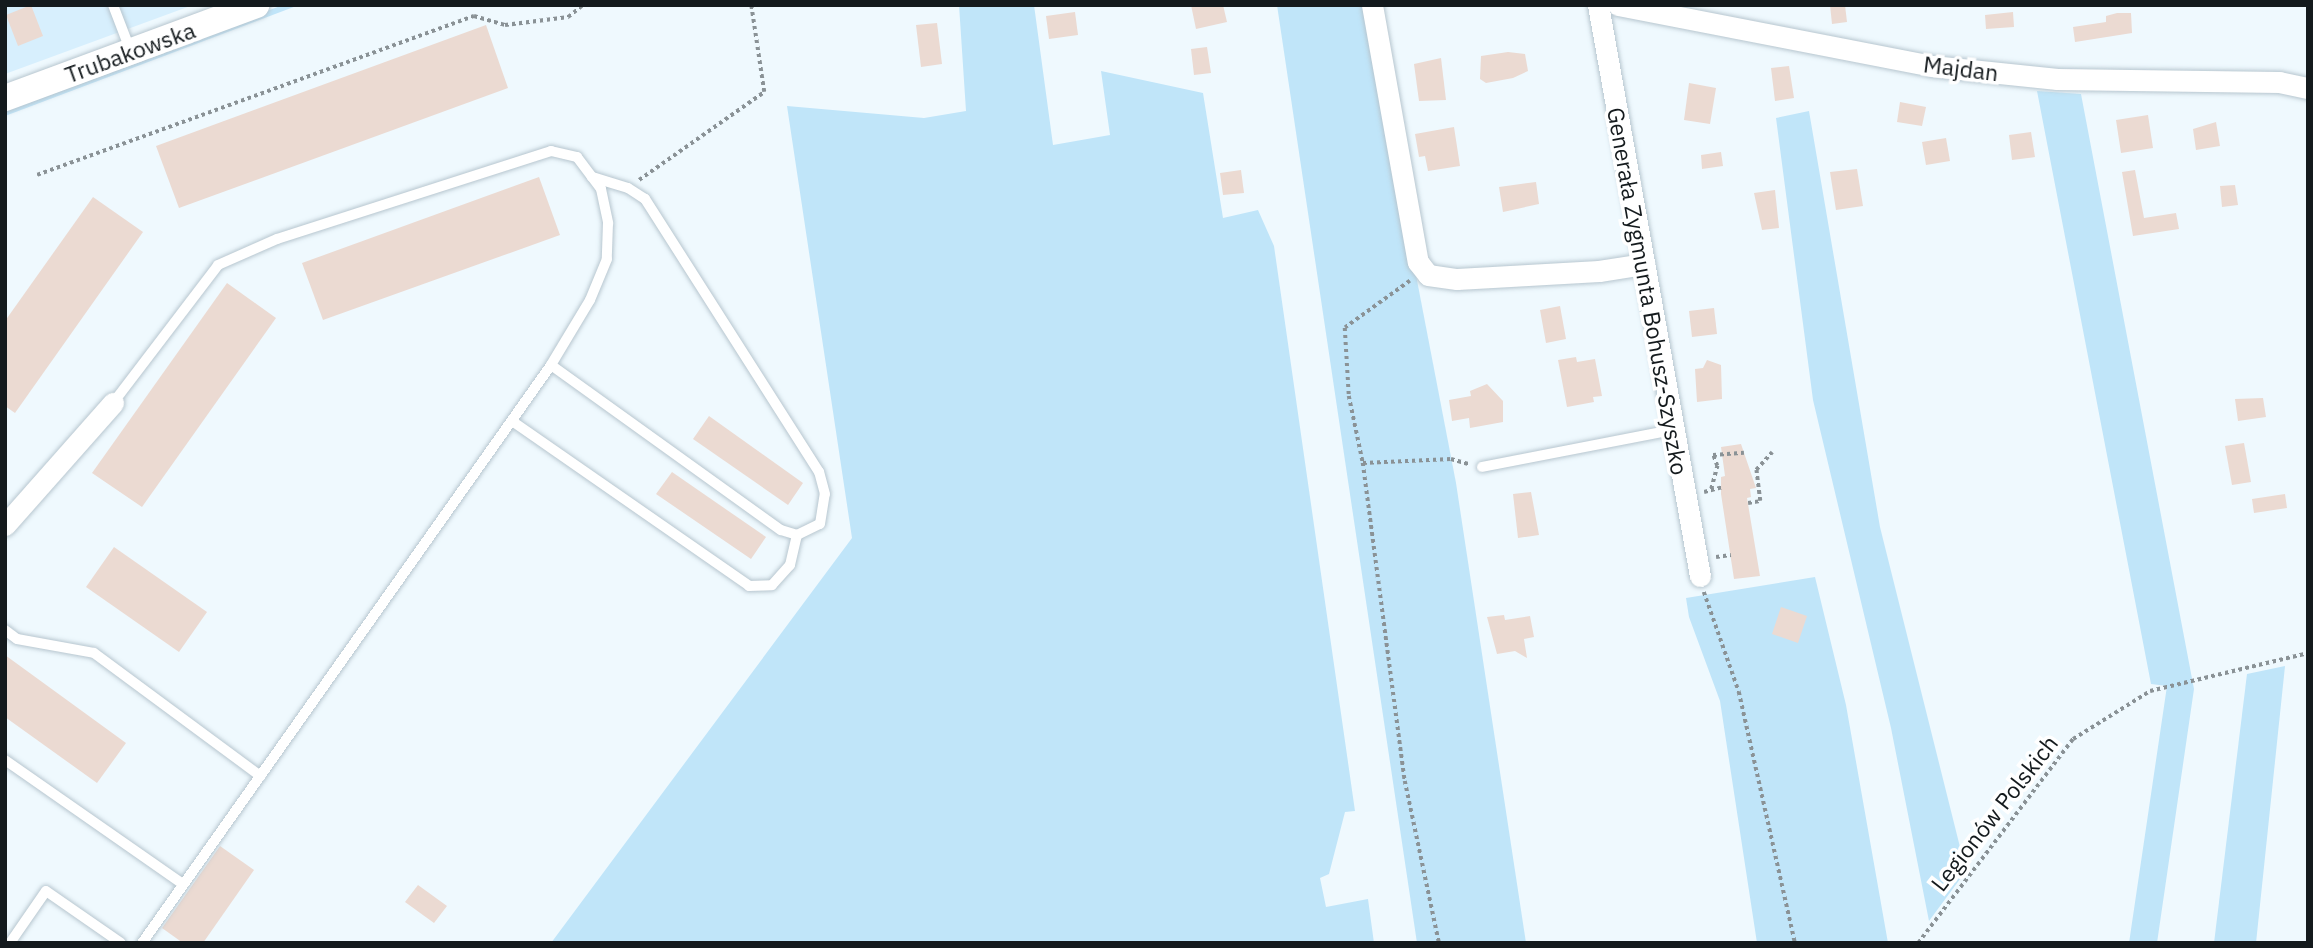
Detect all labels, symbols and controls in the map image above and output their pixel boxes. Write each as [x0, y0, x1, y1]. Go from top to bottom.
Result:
street label: Trubakowska [61, 16, 199, 88]
street label: Majdan [1922, 50, 2000, 86]
street label: Generała Zygmunta Bohusz-Szyszko [1602, 105, 1694, 477]
street label: Legionów Polskich [1925, 730, 2063, 896]

